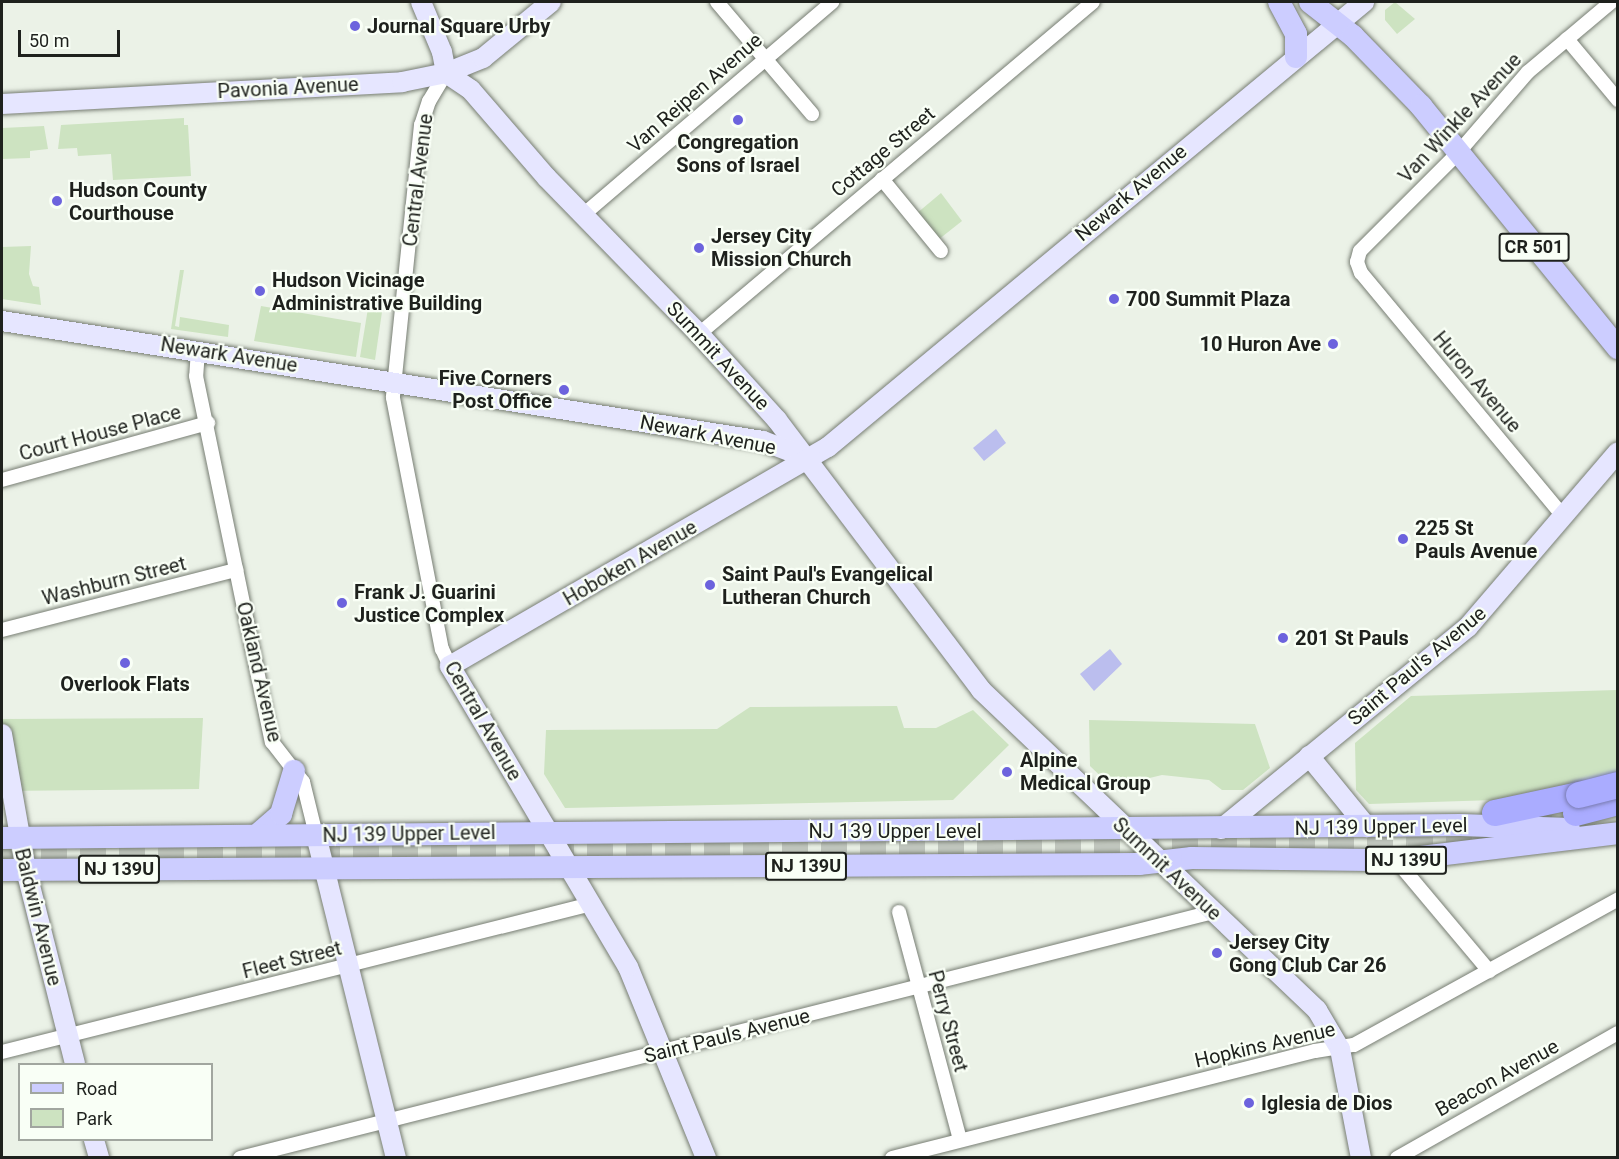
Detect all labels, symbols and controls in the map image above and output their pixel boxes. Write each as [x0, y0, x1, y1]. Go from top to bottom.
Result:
place label: Journal Square Urby [367, 14, 550, 38]
scale bar [21, 18, 123, 56]
marker: Journal Square Urby [348, 19, 362, 33]
street label: Van Reipen Avenue [623, 28, 767, 158]
text: 50 m [29, 30, 69, 51]
street label: Van Winkle Avenue [1394, 48, 1526, 188]
street label: Pavonia Avenue [217, 72, 359, 104]
street label: Cottage Street [826, 102, 940, 202]
street label: Central Avenue [398, 112, 438, 248]
marker: Congregation Sons of Israel [731, 113, 745, 127]
place label: Congregation Sons of Israel [676, 130, 800, 177]
street label: Newark Avenue [1070, 139, 1192, 247]
place label: Hudson County Courthouse [69, 178, 207, 225]
marker: Hudson County Courthouse [50, 194, 64, 208]
place label: Jersey City Mission Church [711, 225, 851, 272]
road number: CR 501 [1498, 232, 1570, 262]
marker: Jersey City Mission Church [692, 241, 706, 255]
place label: Hudson Vicinage Administrative Building [272, 268, 482, 315]
marker: Hudson Vicinage Administrative Building [253, 284, 267, 298]
place label: 700 Summit Plaza [1126, 287, 1290, 311]
marker: 700 Summit Plaza [1107, 292, 1121, 306]
street label: Summit Avenue [662, 297, 774, 415]
street label: Huron Avenue [1428, 327, 1526, 437]
street label: Newark Avenue [159, 332, 299, 378]
place label: 10 Huron Ave [1200, 332, 1321, 356]
marker: 10 Huron Ave [1326, 337, 1340, 351]
place label: Five Corners Post Office [439, 366, 552, 413]
marker: Five Corners Post Office [557, 383, 571, 397]
street label: Court House Place [17, 400, 183, 466]
street label: Newark Avenue [638, 410, 778, 460]
street label: Hoboken Avenue [559, 515, 701, 611]
place label: 225 St Pauls Avenue [1415, 516, 1537, 563]
marker: 225 St Pauls Avenue [1396, 532, 1410, 546]
street label: Washburn Street [40, 552, 188, 610]
place label: Saint Paul's Evangelical Lutheran Church [722, 562, 933, 609]
marker: Saint Paul's Evangelical Lutheran Church [703, 578, 717, 592]
place label: Frank J. Guarini Justice Complex [354, 580, 504, 627]
marker: Frank J. Guarini Justice Complex [335, 596, 349, 610]
street label: Oakland Avenue [231, 600, 287, 744]
street label: Saint Paul's Avenue [1343, 601, 1491, 731]
place label: 201 St Pauls [1295, 626, 1409, 650]
marker: 201 St Pauls [1276, 631, 1290, 645]
marker: Overlook Flats [118, 656, 132, 670]
street label: Central Avenue [439, 657, 527, 785]
place label: Overlook Flats [60, 672, 190, 696]
place label: Alpine Medical Group [1020, 748, 1151, 795]
marker: Alpine Medical Group [998, 763, 1016, 781]
street label: Summit Avenue [1108, 813, 1226, 925]
street label: NJ 139 Upper Level [1294, 813, 1468, 841]
street label: NJ 139 Upper Level [809, 819, 981, 843]
street label: NJ 139 Upper Level [322, 820, 496, 848]
road number: NJ 139U [1364, 845, 1448, 875]
street label: Baldwin Avenue [9, 846, 67, 988]
road number: NJ 139U [764, 851, 848, 881]
road number: NJ 139U [77, 854, 161, 884]
place label: Jersey City Gong Club Car 26 [1229, 930, 1386, 977]
street label: Fleet Street [240, 936, 344, 984]
marker: Jersey City Gong Club Car 26 [1210, 946, 1224, 960]
street label: Perry Street [923, 968, 973, 1074]
street label: Saint Pauls Avenue [642, 1004, 812, 1068]
street label: Hopkins Avenue [1192, 1017, 1338, 1073]
street label: Beacon Avenue [1431, 1034, 1563, 1122]
legend [18, 1063, 213, 1141]
text: Road [76, 1078, 117, 1099]
place label: Iglesia de Dios [1261, 1091, 1392, 1115]
marker: Iglesia de Dios [1242, 1096, 1256, 1110]
text: Park [76, 1108, 112, 1129]

